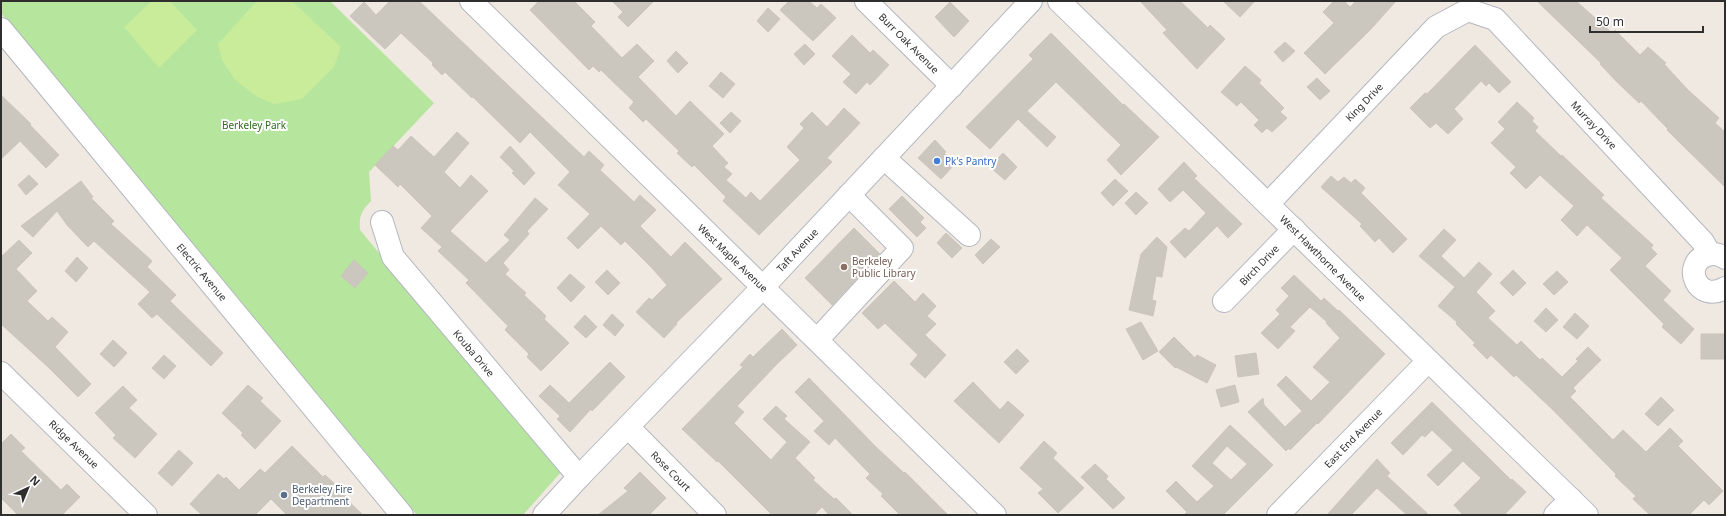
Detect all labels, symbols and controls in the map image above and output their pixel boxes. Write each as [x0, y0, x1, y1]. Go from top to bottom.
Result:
scale bar [1590, 8, 1703, 34]
street label: Burr Oak Avenue [876, 10, 942, 76]
text: 50 m [1596, 13, 1624, 30]
street label: King Drive [1342, 79, 1386, 124]
street label: Murray Drive [1568, 98, 1620, 152]
park label: Berkeley Park [222, 118, 287, 132]
place label: Pk's Pantry [945, 154, 997, 168]
marker: Pk's Pantry [932, 156, 942, 166]
street label: West Hawthorne Avenue [1277, 212, 1369, 304]
street label: West Maple Avenue [695, 221, 771, 295]
street label: Taft Avenue [773, 225, 821, 275]
street label: Electric Avenue [174, 240, 231, 304]
street label: Birch Drive [1236, 241, 1282, 288]
place label: Berkeley Public Library [852, 254, 917, 280]
marker: Berkeley Public Library [839, 262, 849, 272]
street label: Kouba Drive [450, 326, 498, 380]
street label: East End Avenue [1321, 405, 1385, 471]
street label: Ridge Avenue [46, 417, 102, 472]
street label: Rose Court [648, 448, 694, 494]
north arrow [8, 468, 48, 508]
text: N [27, 472, 44, 489]
place label: Berkeley Fire Department [292, 482, 353, 508]
marker: Berkeley Fire Department [279, 490, 289, 500]

